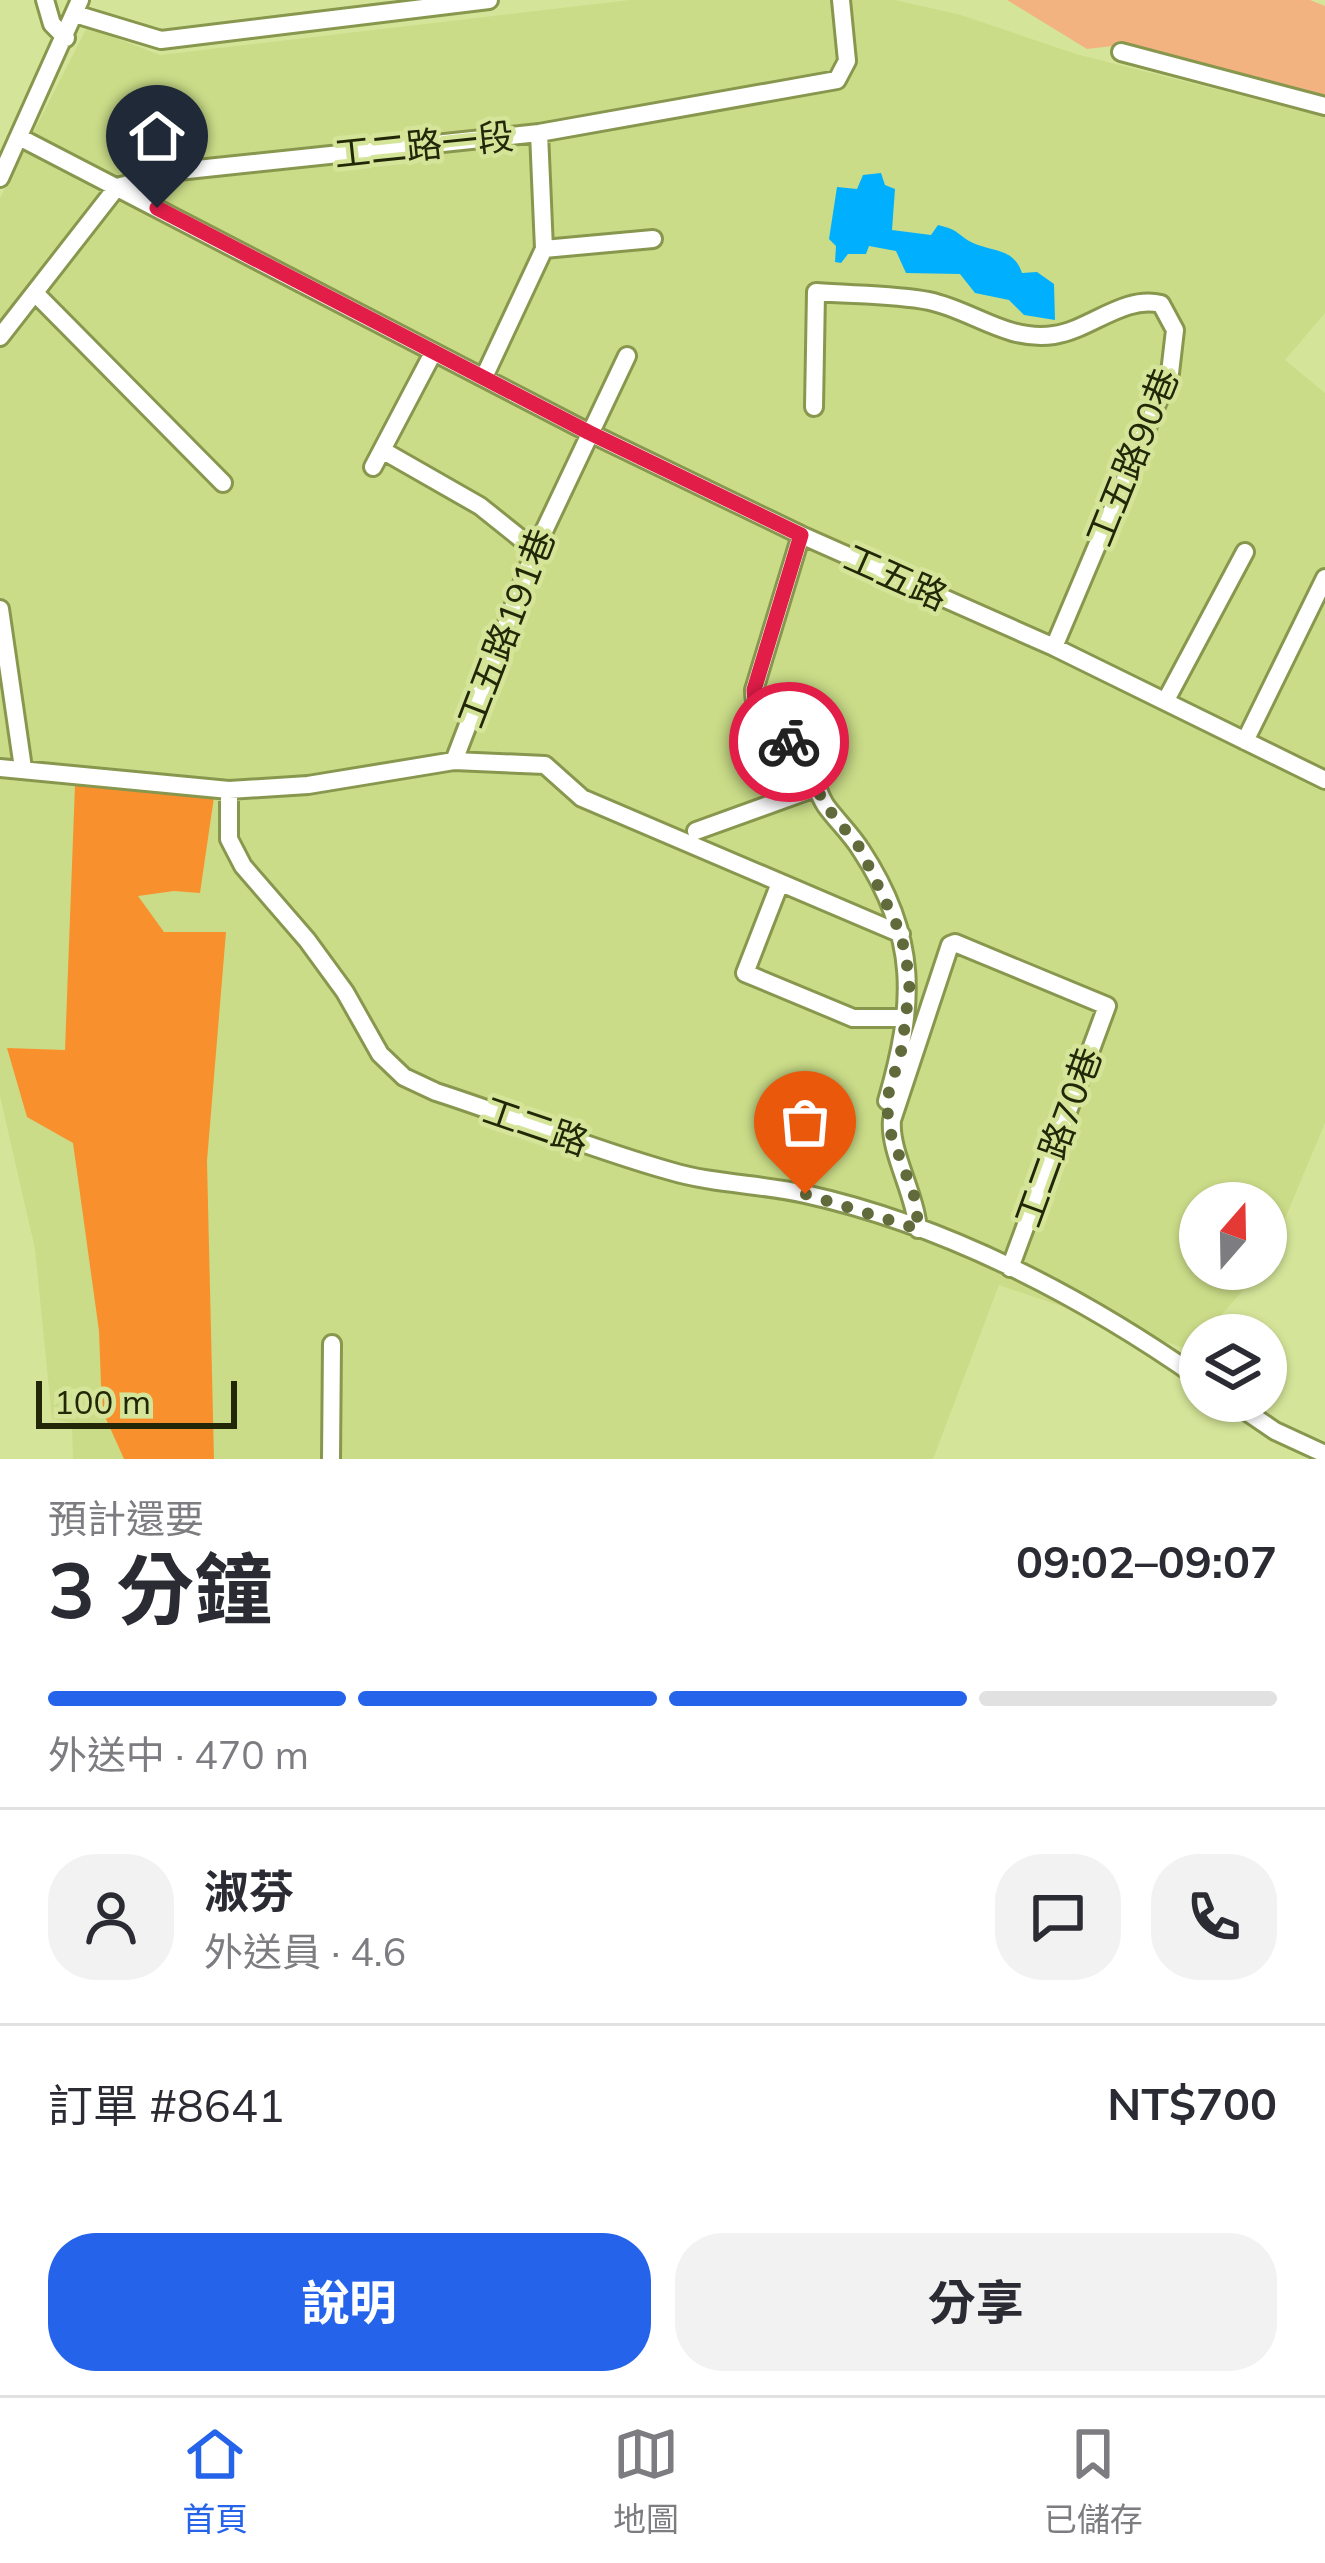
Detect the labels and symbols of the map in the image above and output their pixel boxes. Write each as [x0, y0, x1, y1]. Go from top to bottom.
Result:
pin [106, 85, 208, 208]
street label: 工二路一段 [332, 113, 516, 176]
street label: 工五路90巷 [1076, 362, 1187, 552]
street label: 工五路191巷 [447, 522, 564, 733]
street label: 工五路 [838, 534, 955, 619]
courier [729, 682, 849, 802]
street label: 工二路70巷 [1004, 1041, 1111, 1232]
pin [754, 1071, 856, 1194]
street label: 工二路 [478, 1087, 595, 1164]
north arrow [1179, 1182, 1287, 1290]
scale bar [36, 1375, 237, 1428]

